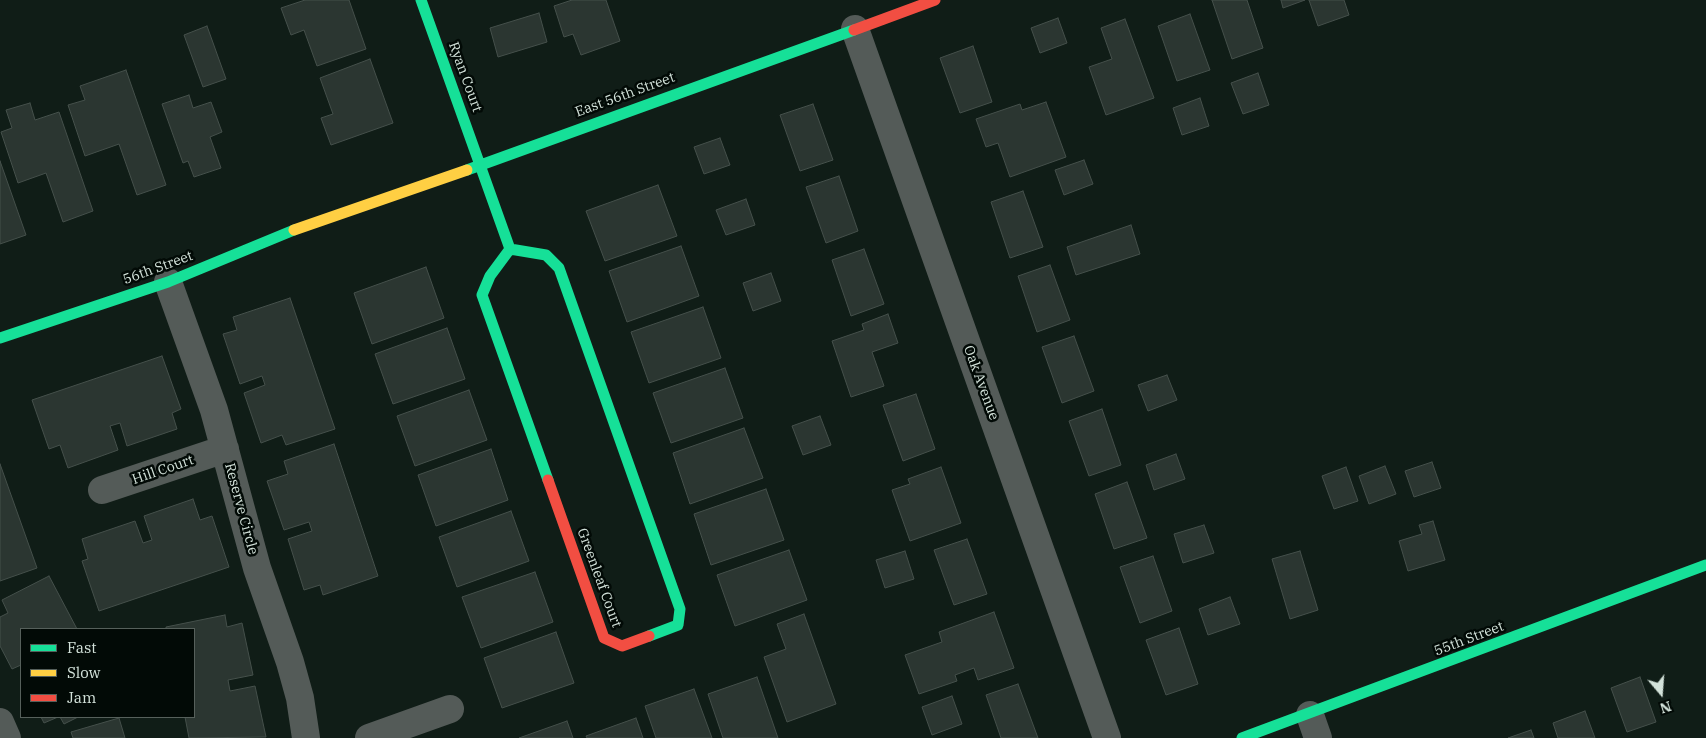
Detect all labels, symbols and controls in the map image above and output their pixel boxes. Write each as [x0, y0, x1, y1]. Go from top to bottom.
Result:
street label: Ryan Court [445, 40, 485, 114]
street label: East 56th Street [573, 69, 677, 121]
street label: 56th Street [121, 248, 195, 288]
street label: Oak Avenue [960, 343, 1002, 423]
street label: Hill Court [130, 452, 196, 488]
street label: Reserve Circle [221, 461, 261, 557]
street label: Greenleaf Court [573, 526, 625, 630]
street label: 55th Street [1432, 618, 1506, 660]
legend [20, 628, 195, 718]
text: Fast [67, 638, 97, 657]
text: Slow [67, 663, 100, 682]
north arrow [1636, 668, 1686, 718]
text: Jam [67, 688, 96, 707]
text: N [1658, 697, 1674, 718]

